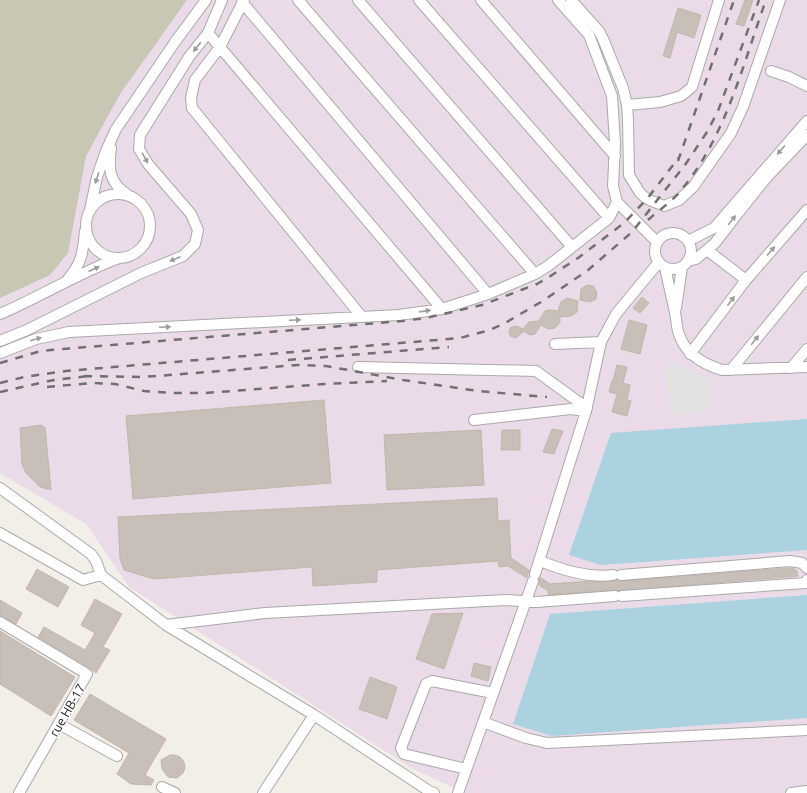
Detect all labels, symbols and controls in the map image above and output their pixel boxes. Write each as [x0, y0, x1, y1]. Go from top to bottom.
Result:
one-way arrow [193, 41, 202, 52]
one-way arrow [776, 145, 786, 155]
one-way arrow [141, 152, 148, 164]
one-way arrow [94, 172, 100, 184]
one-way arrow [727, 215, 736, 226]
one-way arrow [767, 246, 776, 256]
one-way arrow [169, 256, 180, 262]
one-way arrow [88, 266, 99, 272]
one-way arrow [726, 295, 735, 306]
one-way arrow [419, 308, 431, 314]
one-way arrow [289, 317, 301, 324]
one-way arrow [159, 324, 172, 330]
one-way arrow [751, 335, 760, 345]
one-way arrow [31, 336, 43, 342]
street label: rue HB-17 [46, 681, 88, 739]

